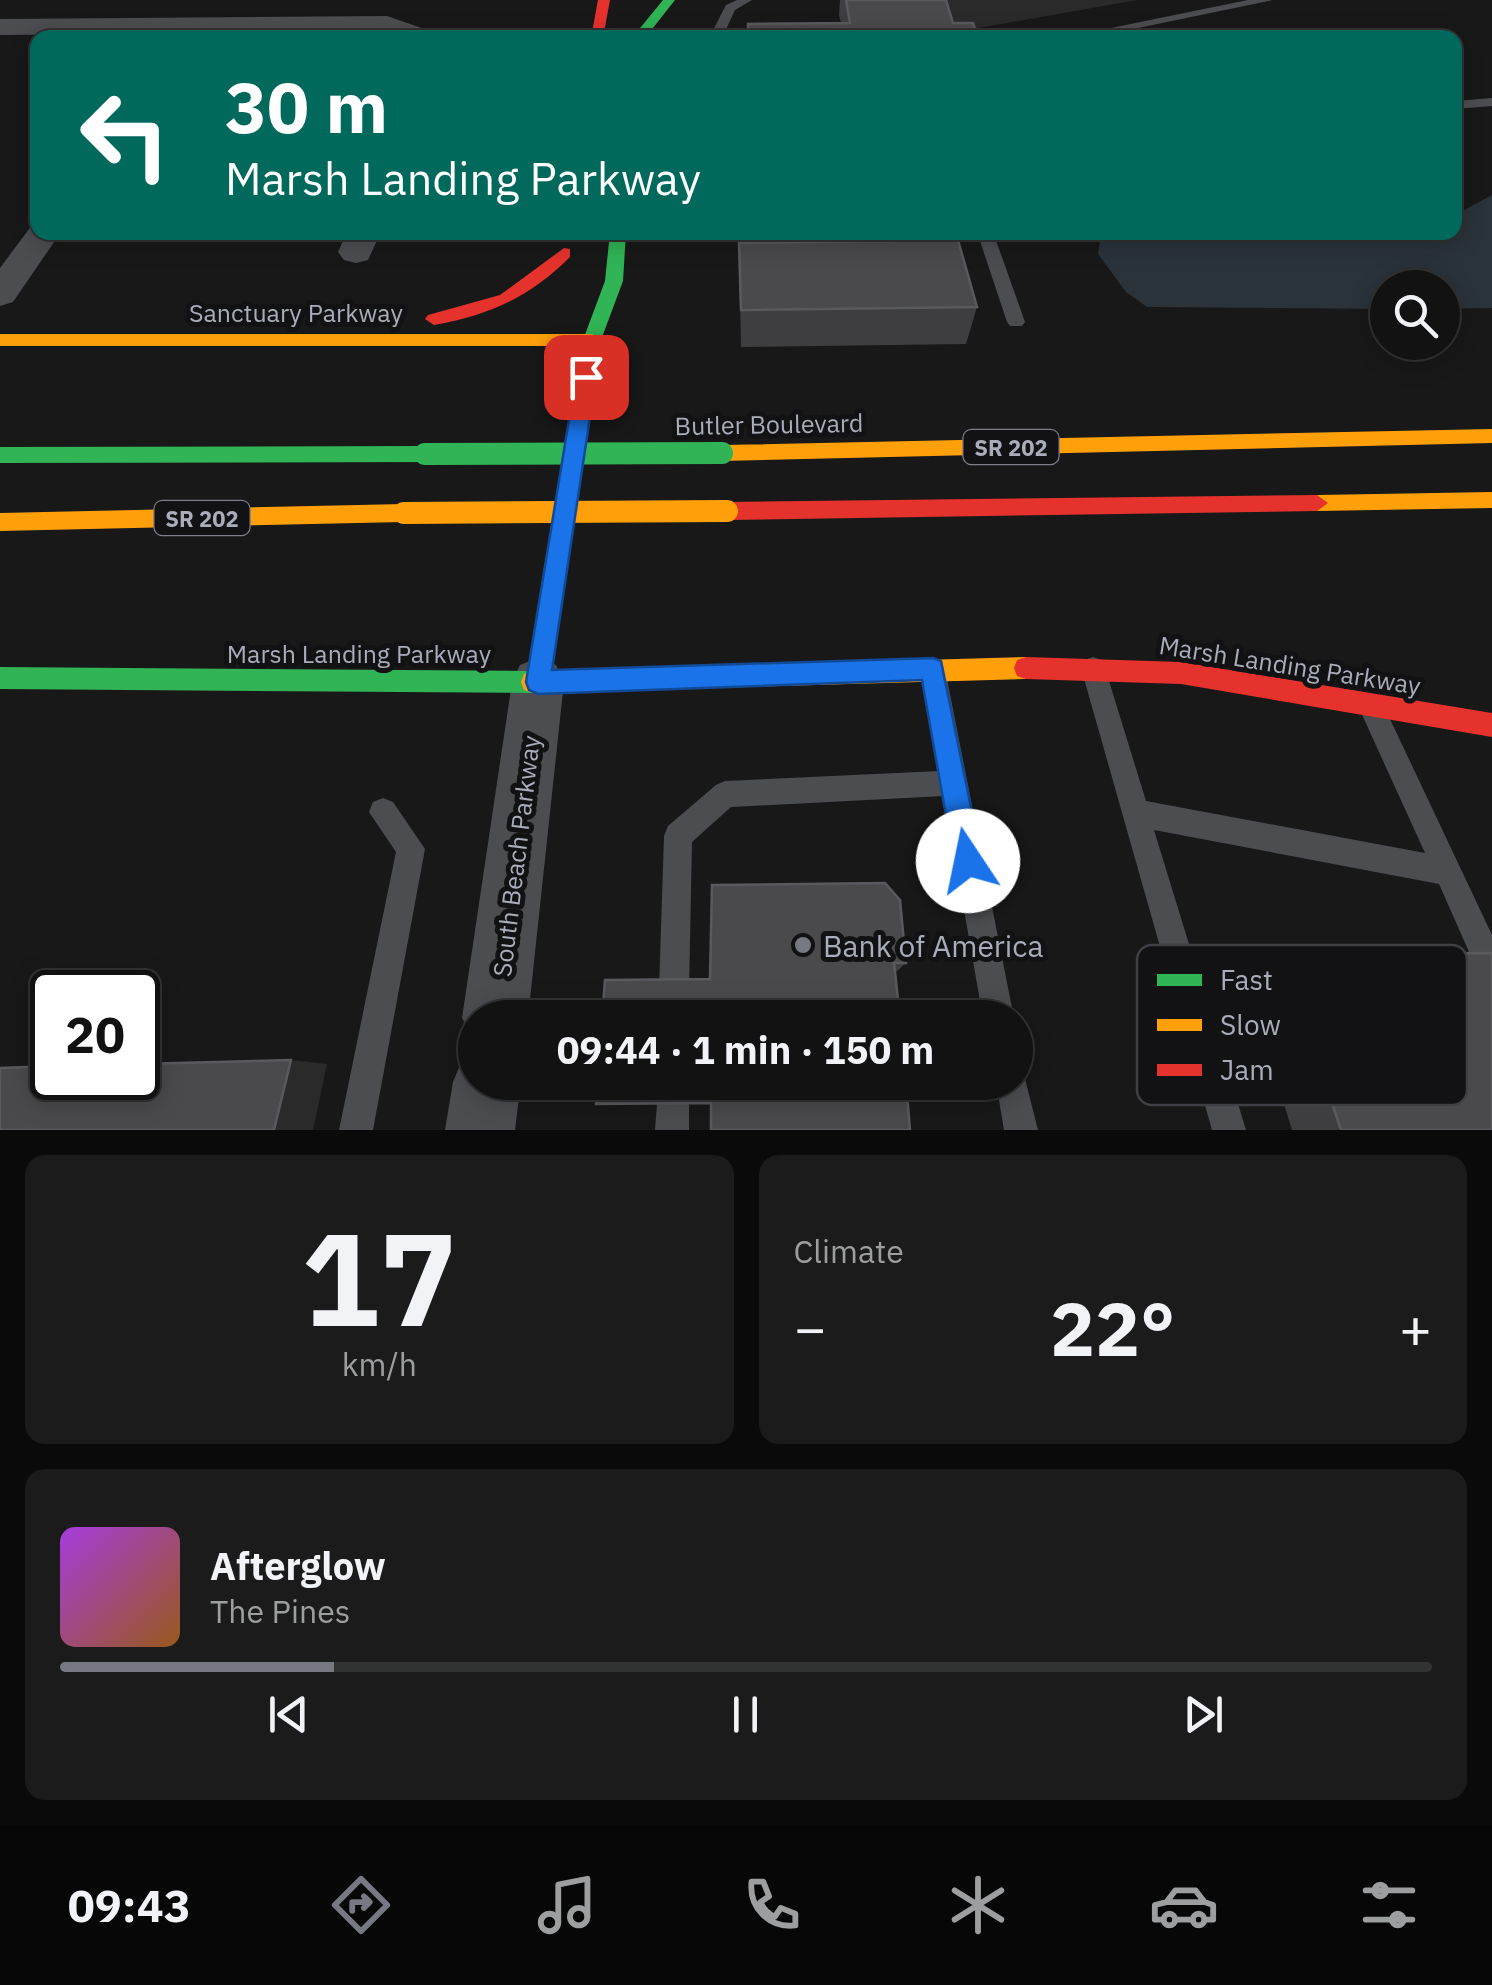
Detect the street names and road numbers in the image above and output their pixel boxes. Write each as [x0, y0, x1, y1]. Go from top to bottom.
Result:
street label: Sanctuary Parkway [189, 296, 404, 329]
street label: Butler Boulevard [674, 406, 864, 442]
road number: SR 202 [964, 430, 1058, 464]
road number: SR 202 [154, 501, 250, 535]
street label: Marsh Landing Parkway [1157, 628, 1424, 702]
street label: Marsh Landing Parkway [227, 637, 492, 670]
street label: South Beach Parkway [485, 733, 547, 979]

